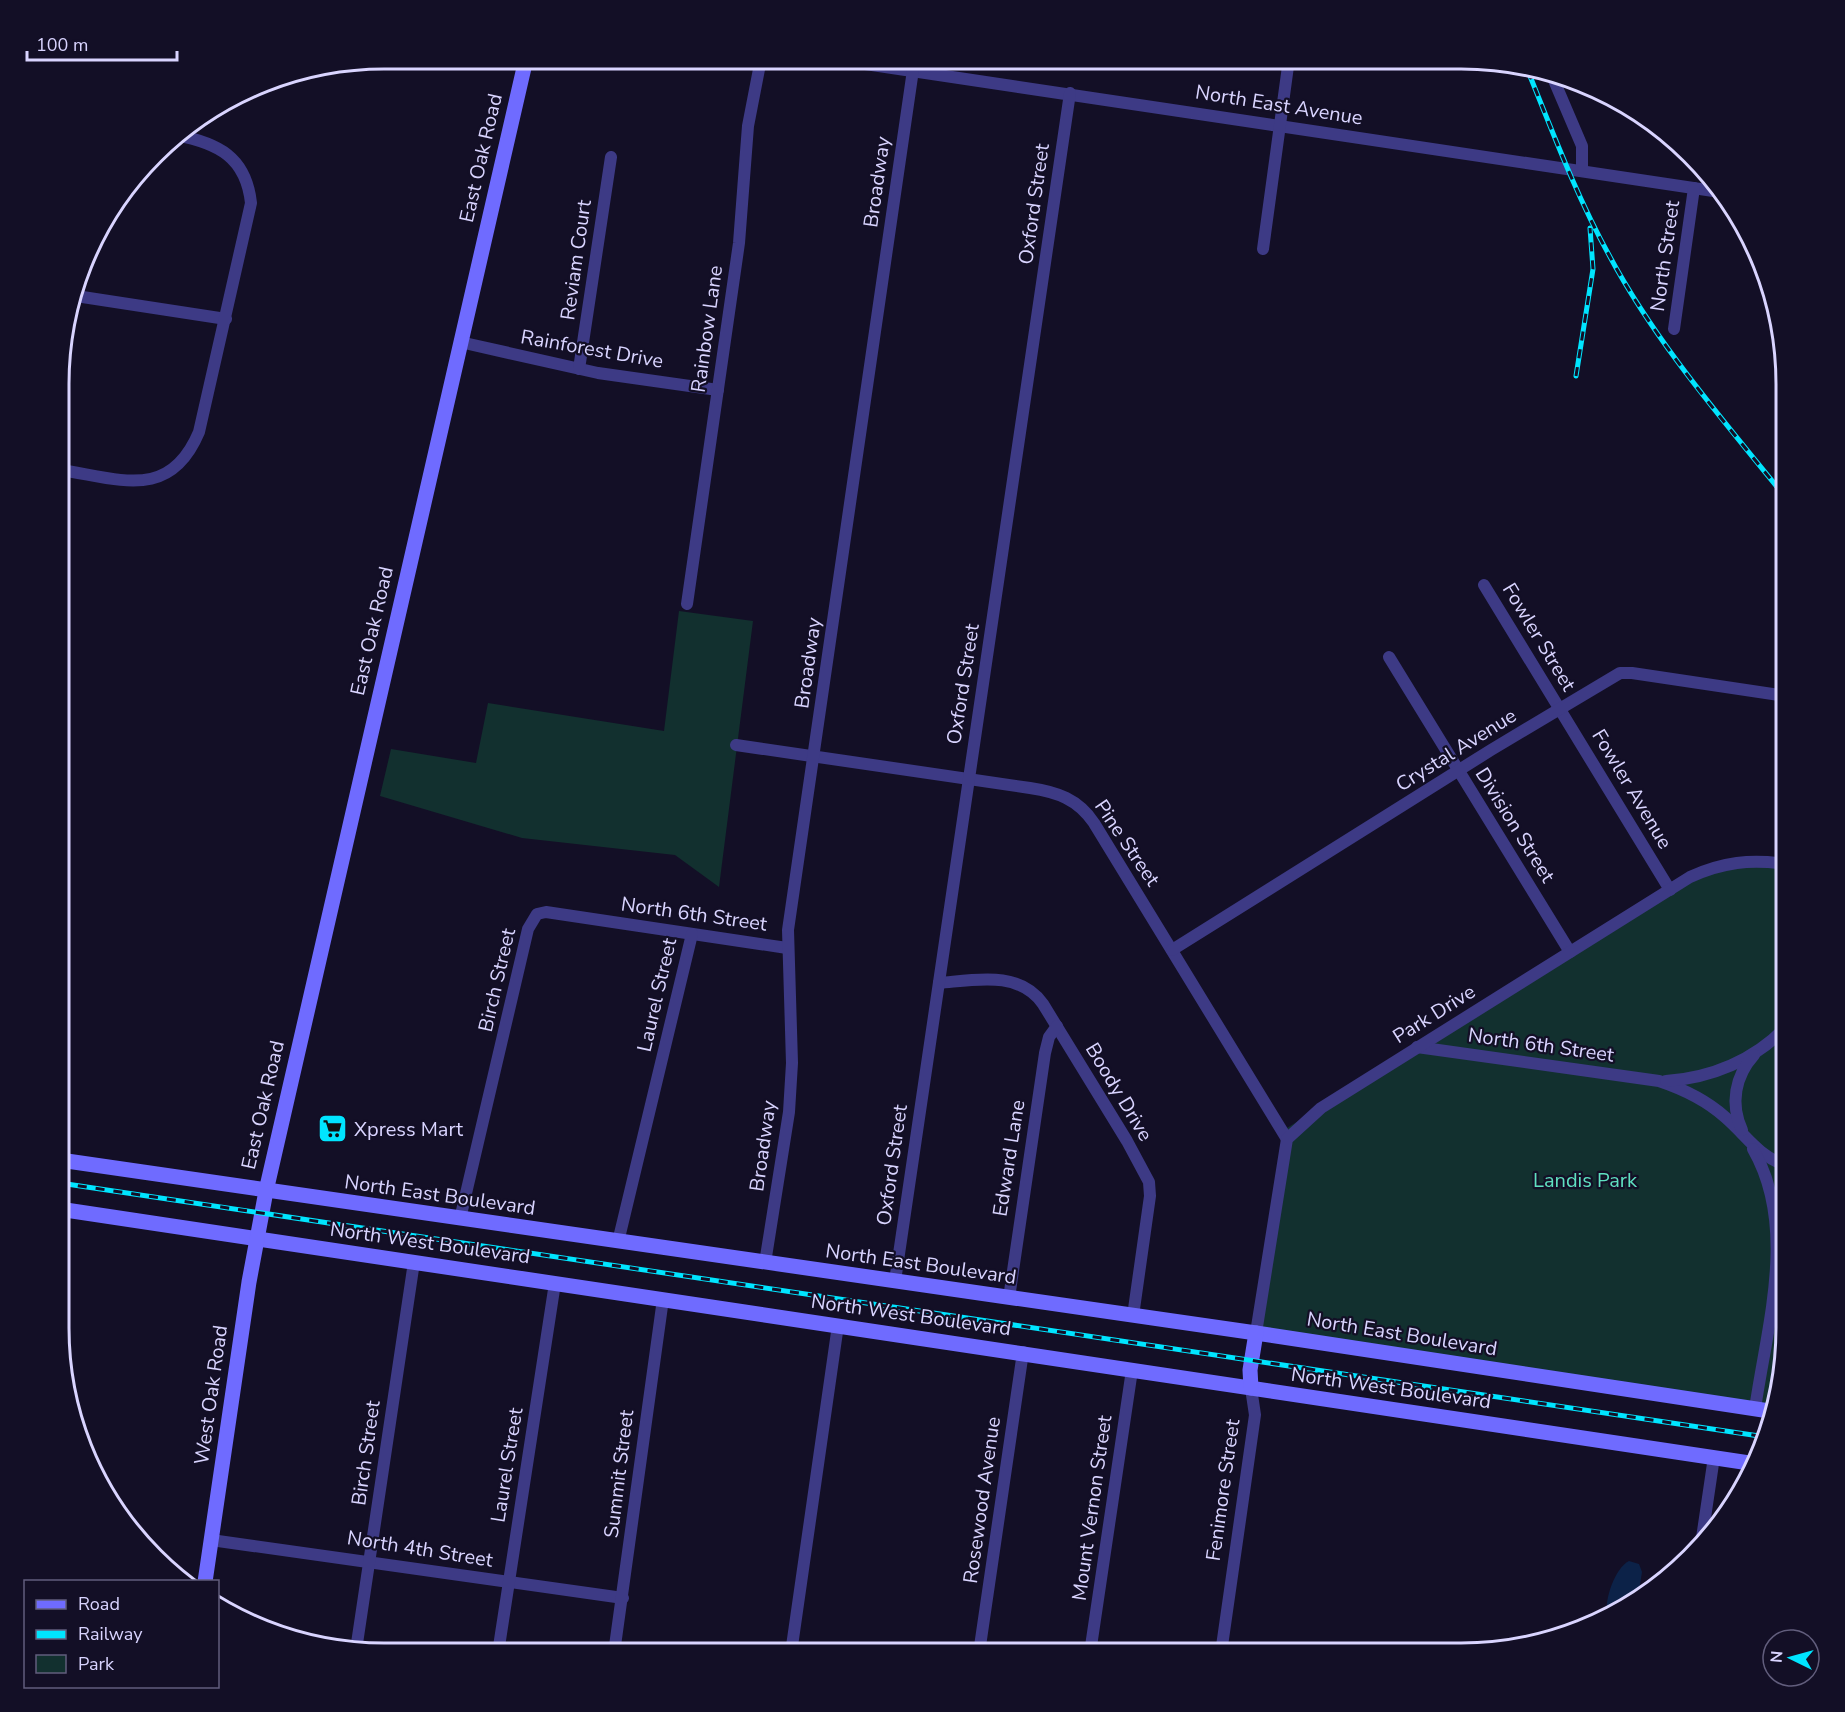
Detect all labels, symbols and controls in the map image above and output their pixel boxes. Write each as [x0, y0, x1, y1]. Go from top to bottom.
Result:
scale bar [27, 24, 177, 62]
text: 100 m [36, 33, 88, 57]
street label: North East Avenue [1193, 78, 1365, 132]
street label: East Oak Road [453, 91, 509, 225]
street label: Broadway [857, 134, 897, 229]
street label: Oxford Street [1012, 141, 1056, 266]
street label: Reviam Court [554, 197, 598, 322]
street label: North Street [1644, 198, 1686, 313]
street label: Rainbow Lane [685, 264, 729, 394]
street label: Rainforest Drive [519, 323, 665, 375]
street label: East Oak Road [344, 564, 400, 698]
street label: Fowler Street [1496, 578, 1582, 697]
street label: Broadway [788, 615, 828, 710]
street label: Oxford Street [940, 621, 986, 746]
street label: Crystal Avenue [1391, 702, 1521, 798]
street label: Fowler Avenue [1586, 724, 1678, 854]
street label: Division Street [1469, 762, 1562, 888]
street label: Pine Street [1088, 794, 1166, 892]
street label: North 6th Street [619, 890, 770, 938]
street label: Birch Street [472, 925, 522, 1034]
street label: Laurel Street [631, 934, 683, 1055]
street label: Park Drive [1388, 978, 1480, 1050]
street label: North 6th Street [1466, 1021, 1617, 1069]
street label: East Oak Road [235, 1038, 291, 1172]
street label: Boody Drive [1079, 1038, 1159, 1146]
street label: Broadway [743, 1098, 783, 1193]
street label: Edward Lane [986, 1098, 1032, 1218]
street label: Oxford Street [870, 1102, 914, 1227]
supermarket icon: Xpress Mart [317, 1113, 349, 1145]
place label: Xpress Mart [354, 1116, 464, 1143]
park label: Landis Park [1533, 1167, 1638, 1194]
street label: North East Boulevard [343, 1168, 537, 1222]
street label: North West Boulevard [328, 1216, 532, 1270]
street label: North East Boulevard [824, 1237, 1018, 1291]
street label: North West Boulevard [809, 1288, 1013, 1342]
street label: North East Boulevard [1305, 1306, 1499, 1362]
street label: West Oak Road [188, 1323, 234, 1467]
street label: North West Boulevard [1289, 1361, 1493, 1415]
street label: Birch Street [345, 1398, 387, 1507]
street label: Laurel Street [485, 1405, 530, 1524]
street label: Summit Street [598, 1407, 640, 1540]
street label: Mount Vernon Street [1066, 1413, 1119, 1602]
street label: Rosewood Avenue [957, 1415, 1007, 1585]
street label: Fenimore Street [1200, 1416, 1246, 1563]
street label: North 4th Street [345, 1524, 496, 1574]
legend [24, 1580, 219, 1688]
text: Road [78, 1592, 120, 1616]
text: Railway [78, 1622, 143, 1646]
north arrow [1761, 1628, 1821, 1688]
text: N [1766, 1650, 1789, 1664]
text: Park [78, 1652, 115, 1676]

